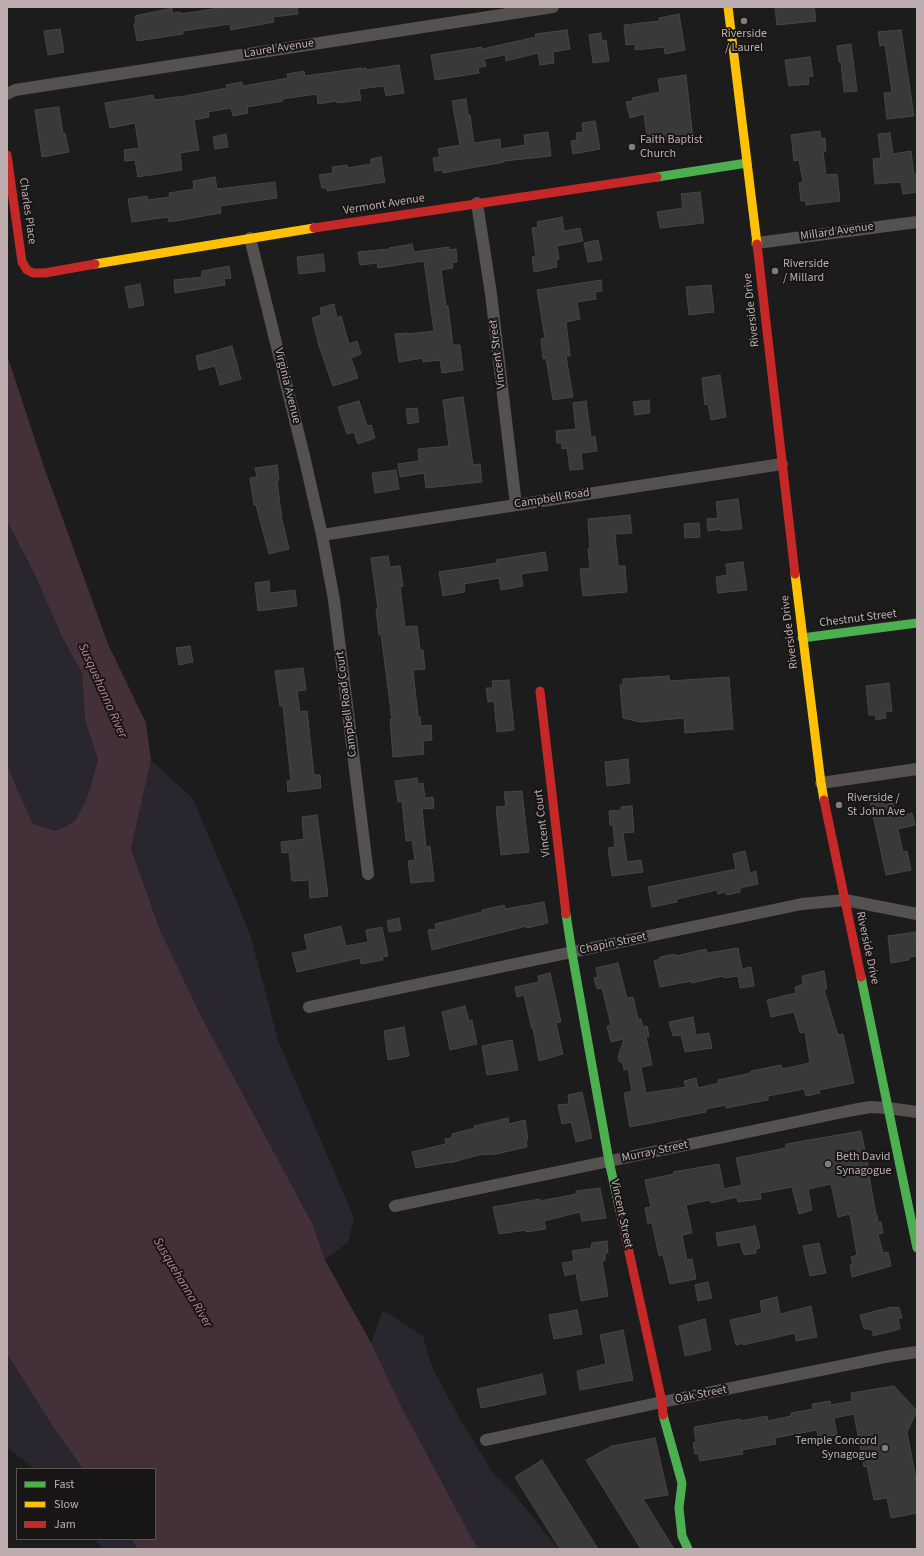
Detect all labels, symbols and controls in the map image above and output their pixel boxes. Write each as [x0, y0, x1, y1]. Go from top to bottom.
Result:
marker: Riverside / Laurel [739, 16, 749, 26]
place label: Riverside / Laurel [721, 27, 767, 55]
street label: Laurel Avenue [243, 36, 315, 62]
place label: Faith Baptist Church [640, 133, 703, 161]
marker: Faith Baptist Church [627, 142, 637, 152]
street label: Charles Place [15, 177, 39, 245]
street label: Vermont Avenue [342, 191, 426, 219]
street label: Millard Avenue [799, 220, 875, 244]
place label: Riverside / Millard [783, 257, 829, 285]
marker: Riverside / Millard [770, 266, 780, 276]
street label: Riverside Drive [741, 272, 763, 348]
street label: Vincent Street [487, 318, 509, 390]
street label: Virginia Avenue [271, 347, 303, 425]
street label: Campbell Road [513, 486, 591, 512]
street label: Riverside Drive [778, 594, 802, 670]
street label: Chestnut Street [819, 607, 897, 631]
water label: Susquehanna River [74, 641, 130, 741]
street label: Campbell Road Court [333, 650, 361, 758]
street label: Vincent Court [532, 788, 554, 858]
place label: Riverside / St John Ave [847, 791, 905, 819]
marker: Riverside / St John Ave [834, 800, 844, 810]
street label: Riverside Drive [852, 910, 882, 986]
street label: Chapin Street [578, 930, 648, 958]
street label: Murray Street [621, 1138, 689, 1166]
place label: Beth David Synagogue [836, 1150, 892, 1178]
marker: Beth David Synagogue [823, 1159, 833, 1169]
street label: Vincent Street [607, 1178, 635, 1250]
water label: Susquehanna River [149, 1235, 215, 1331]
street label: Oak Street [674, 1383, 728, 1407]
place label: Temple Concord Synagogue [795, 1434, 877, 1462]
marker: Temple Concord Synagogue [880, 1443, 890, 1453]
legend [16, 1468, 156, 1540]
text: Fast [54, 1476, 74, 1493]
text: Slow [54, 1496, 79, 1513]
text: Jam [54, 1516, 76, 1533]

